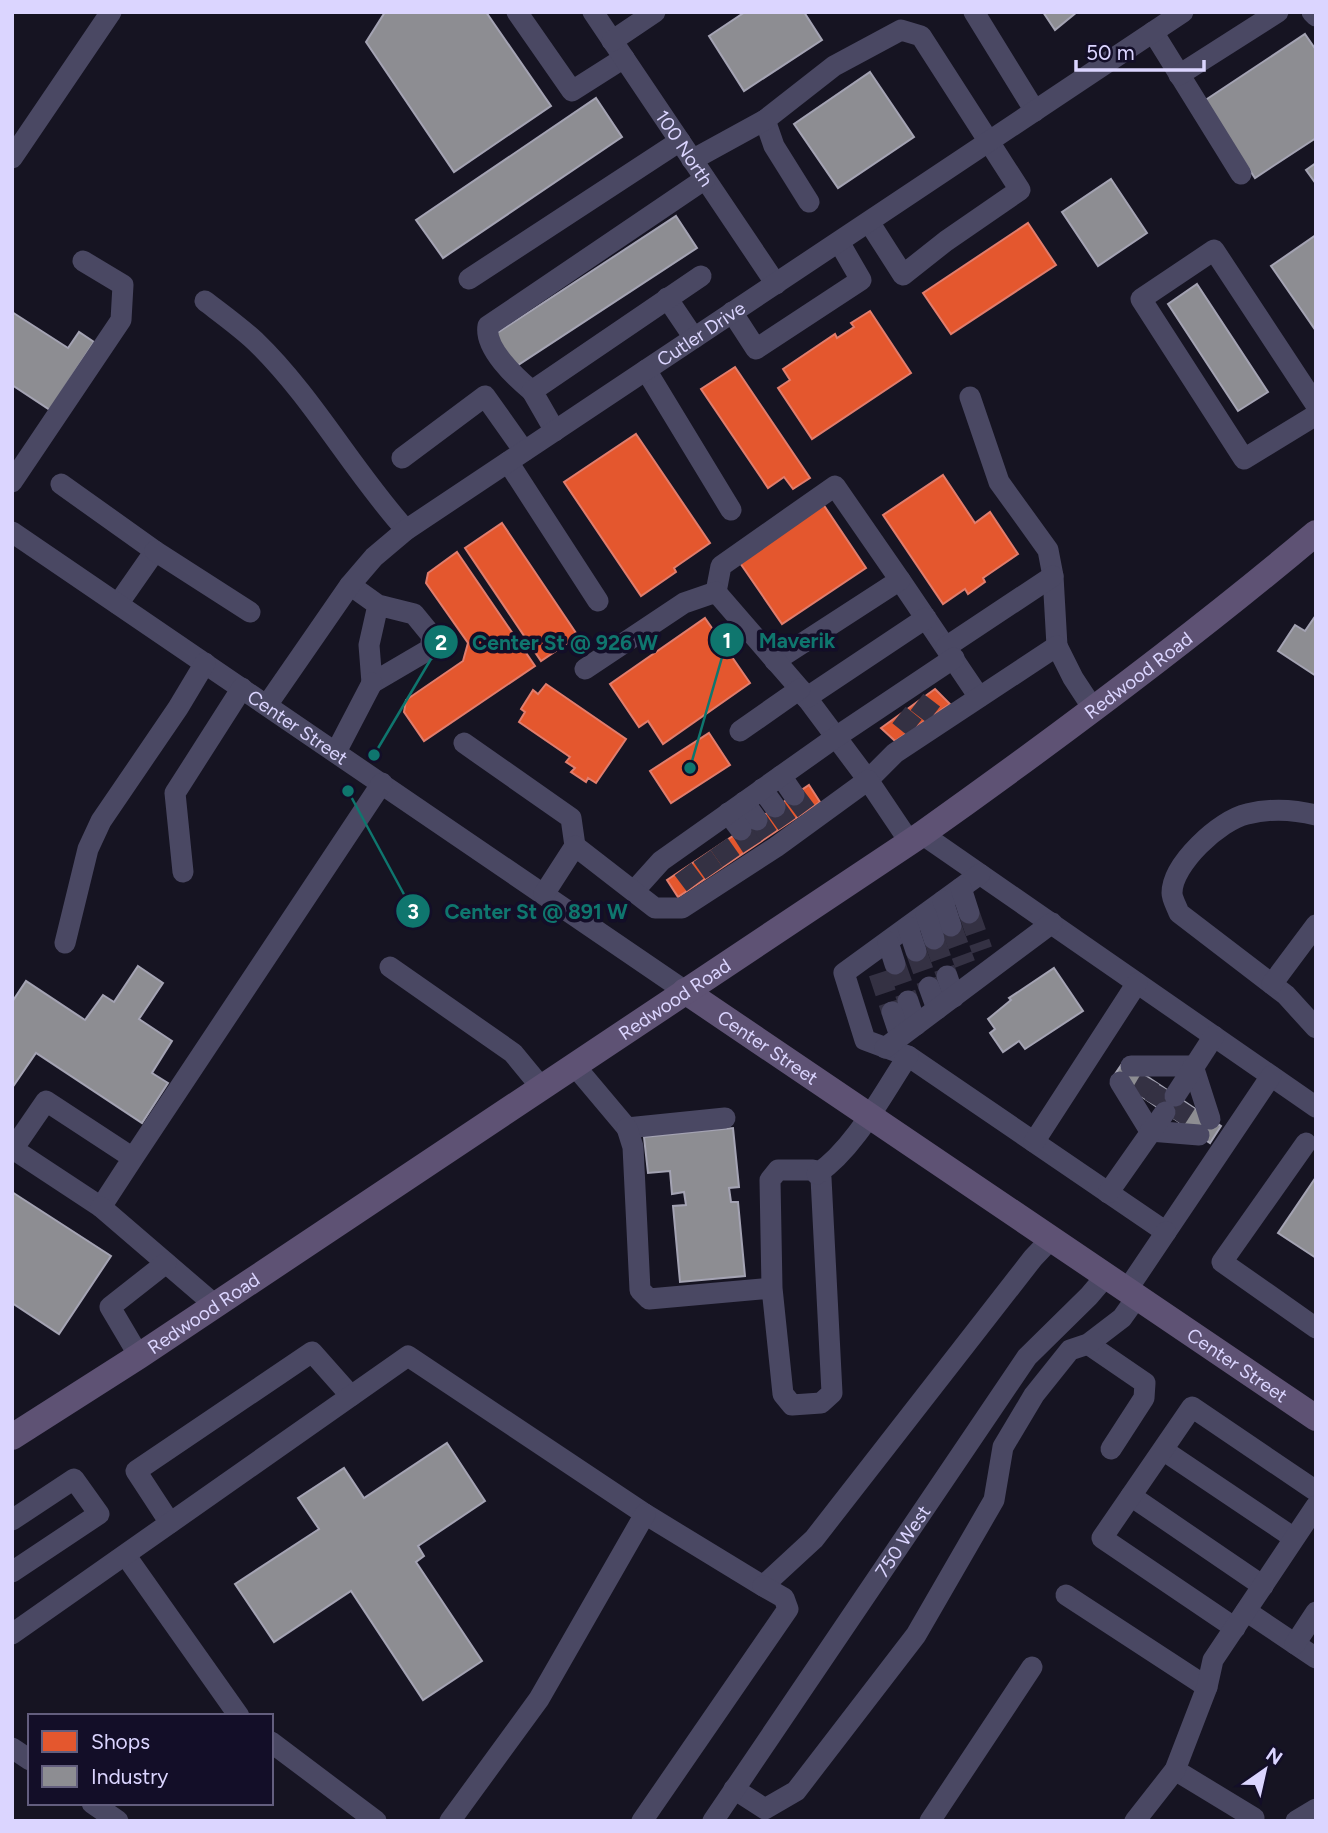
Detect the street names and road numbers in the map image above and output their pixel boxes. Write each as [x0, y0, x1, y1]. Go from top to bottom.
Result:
street label: 100 North [650, 106, 718, 191]
street label: Cutler Drive [653, 296, 750, 371]
street label: Redwood Road [1080, 627, 1197, 724]
street label: Center Street [243, 685, 352, 770]
street label: Redwood Road [614, 954, 735, 1045]
street label: Center Street [713, 1005, 822, 1090]
street label: Redwood Road [143, 1268, 264, 1359]
street label: Center Street [1182, 1323, 1292, 1407]
street label: 750 West [870, 1501, 935, 1582]

